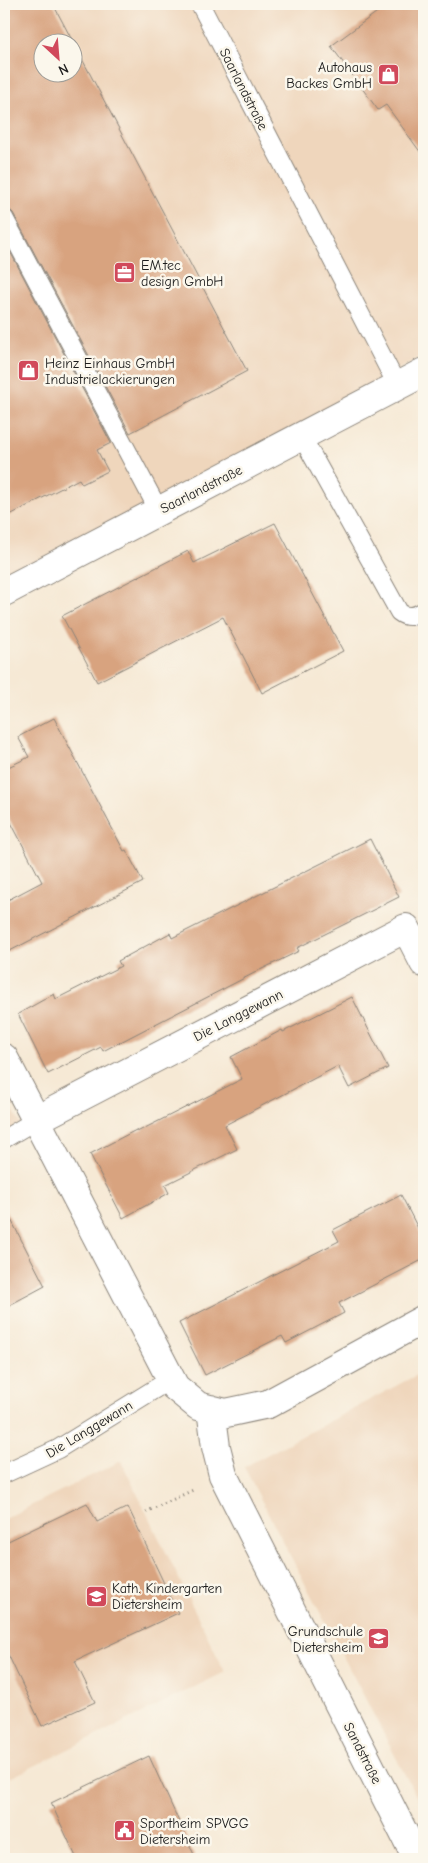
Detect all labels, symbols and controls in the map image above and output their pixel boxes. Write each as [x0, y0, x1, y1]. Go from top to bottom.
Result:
north arrow [32, 32, 82, 82]
street label: Saarlandstraße [216, 45, 272, 133]
place label: Autohaus Backes GmbH [286, 59, 372, 92]
text: N [56, 60, 71, 79]
shop icon: Autohaus Backes GmbH [376, 63, 400, 87]
place label: EM.tec design GmbH [141, 257, 224, 290]
office icon: EM.tec design GmbH [113, 261, 137, 285]
place label: Heinz Einhaus GmbH Industrielackierungen [45, 355, 175, 388]
shop icon: Heinz Einhaus GmbH Industrielackierungen [17, 359, 41, 383]
street label: Saarlandstraße [157, 461, 245, 517]
street label: Die Langgewann [191, 986, 286, 1045]
street label: Die Langgewann [43, 1397, 136, 1462]
place label: Kath. Kindergarten Dietersheim [112, 1580, 222, 1613]
school or university icon: Kath. Kindergarten Dietersheim [84, 1584, 108, 1608]
place label: Grundschule Dietersheim [288, 1623, 363, 1656]
school or university icon: Grundschule Dietersheim [367, 1627, 391, 1651]
street label: Sandstraße [340, 1720, 385, 1787]
place label: Sportheim SPVGG Dietersheim [140, 1815, 249, 1848]
public building icon: Sportheim SPVGG Dietersheim [112, 1819, 136, 1843]

